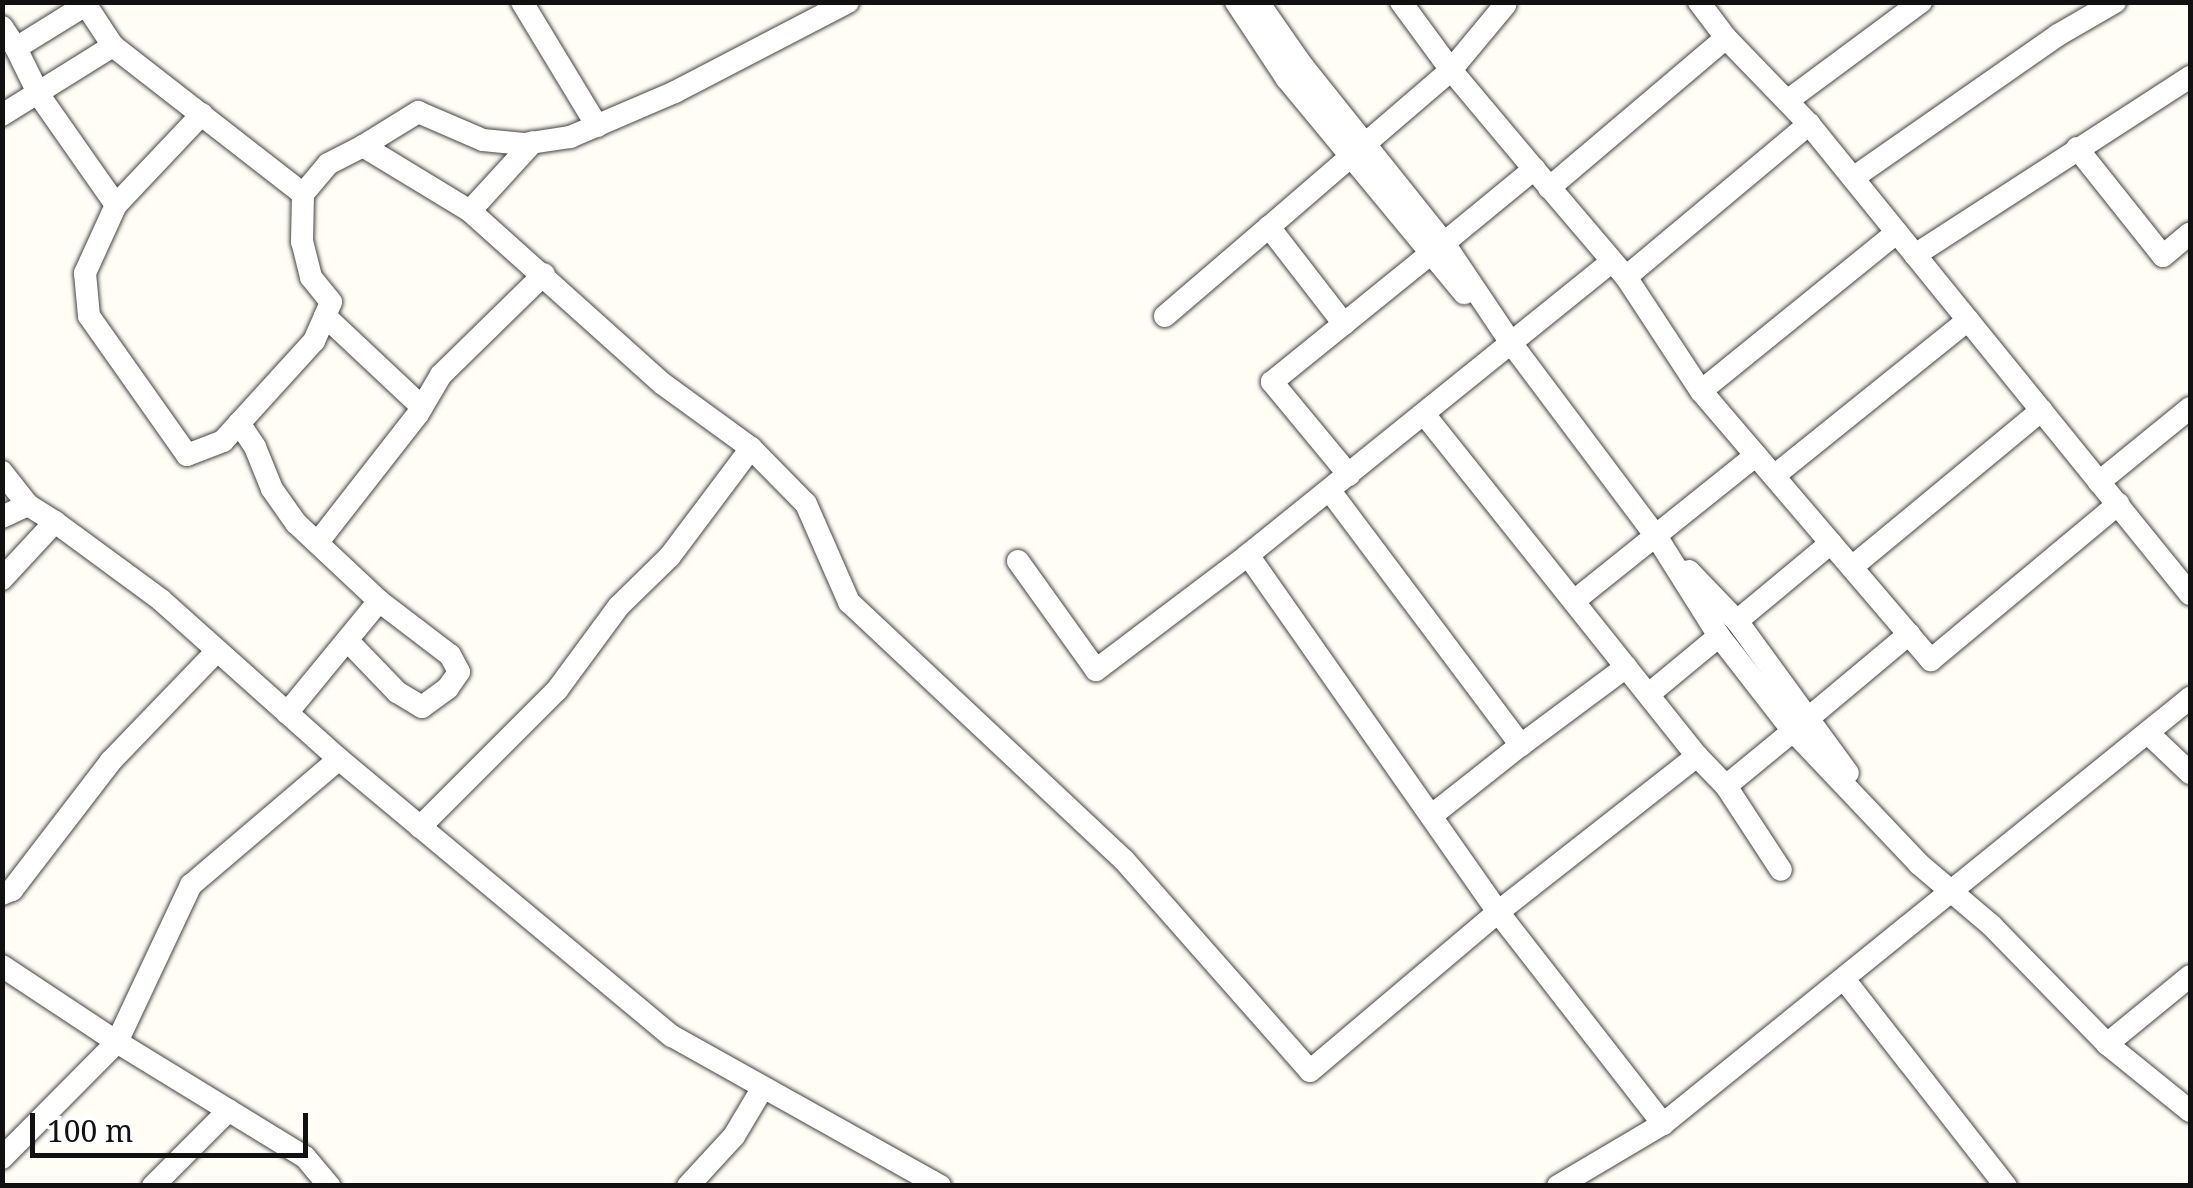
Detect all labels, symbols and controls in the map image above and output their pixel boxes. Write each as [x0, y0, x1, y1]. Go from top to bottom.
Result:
scale bar [35, 1093, 312, 1155]
text: 100 m [47, 1110, 133, 1151]

